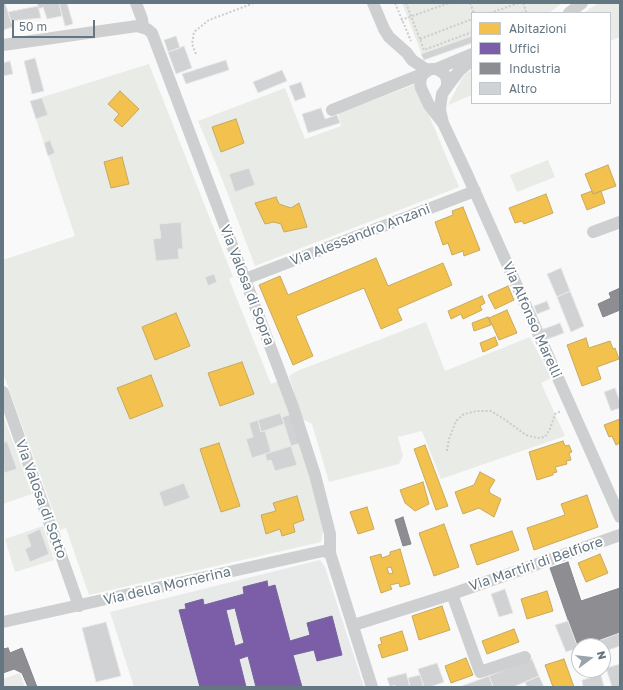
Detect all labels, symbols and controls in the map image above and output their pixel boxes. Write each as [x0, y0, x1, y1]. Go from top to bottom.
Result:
scale bar [14, 12, 97, 38]
legend [471, 12, 611, 104]
text: 50 m [19, 19, 47, 34]
text: Abitazioni [509, 21, 566, 36]
text: Uffici [509, 41, 540, 56]
text: Industria [509, 61, 561, 76]
text: Altro [509, 81, 537, 96]
street label: Via Alessandro Anzani [288, 201, 432, 269]
street label: Via Valosa di Sopra [216, 222, 278, 348]
street label: Via Alfonso Marelli [499, 259, 565, 381]
street label: Via Valosa di Sotto [12, 437, 70, 561]
street label: Via Martiri di Belfiore [467, 533, 605, 595]
street label: Via della Mornerina [102, 563, 232, 609]
north arrow [571, 638, 611, 678]
text: N [595, 649, 609, 661]

